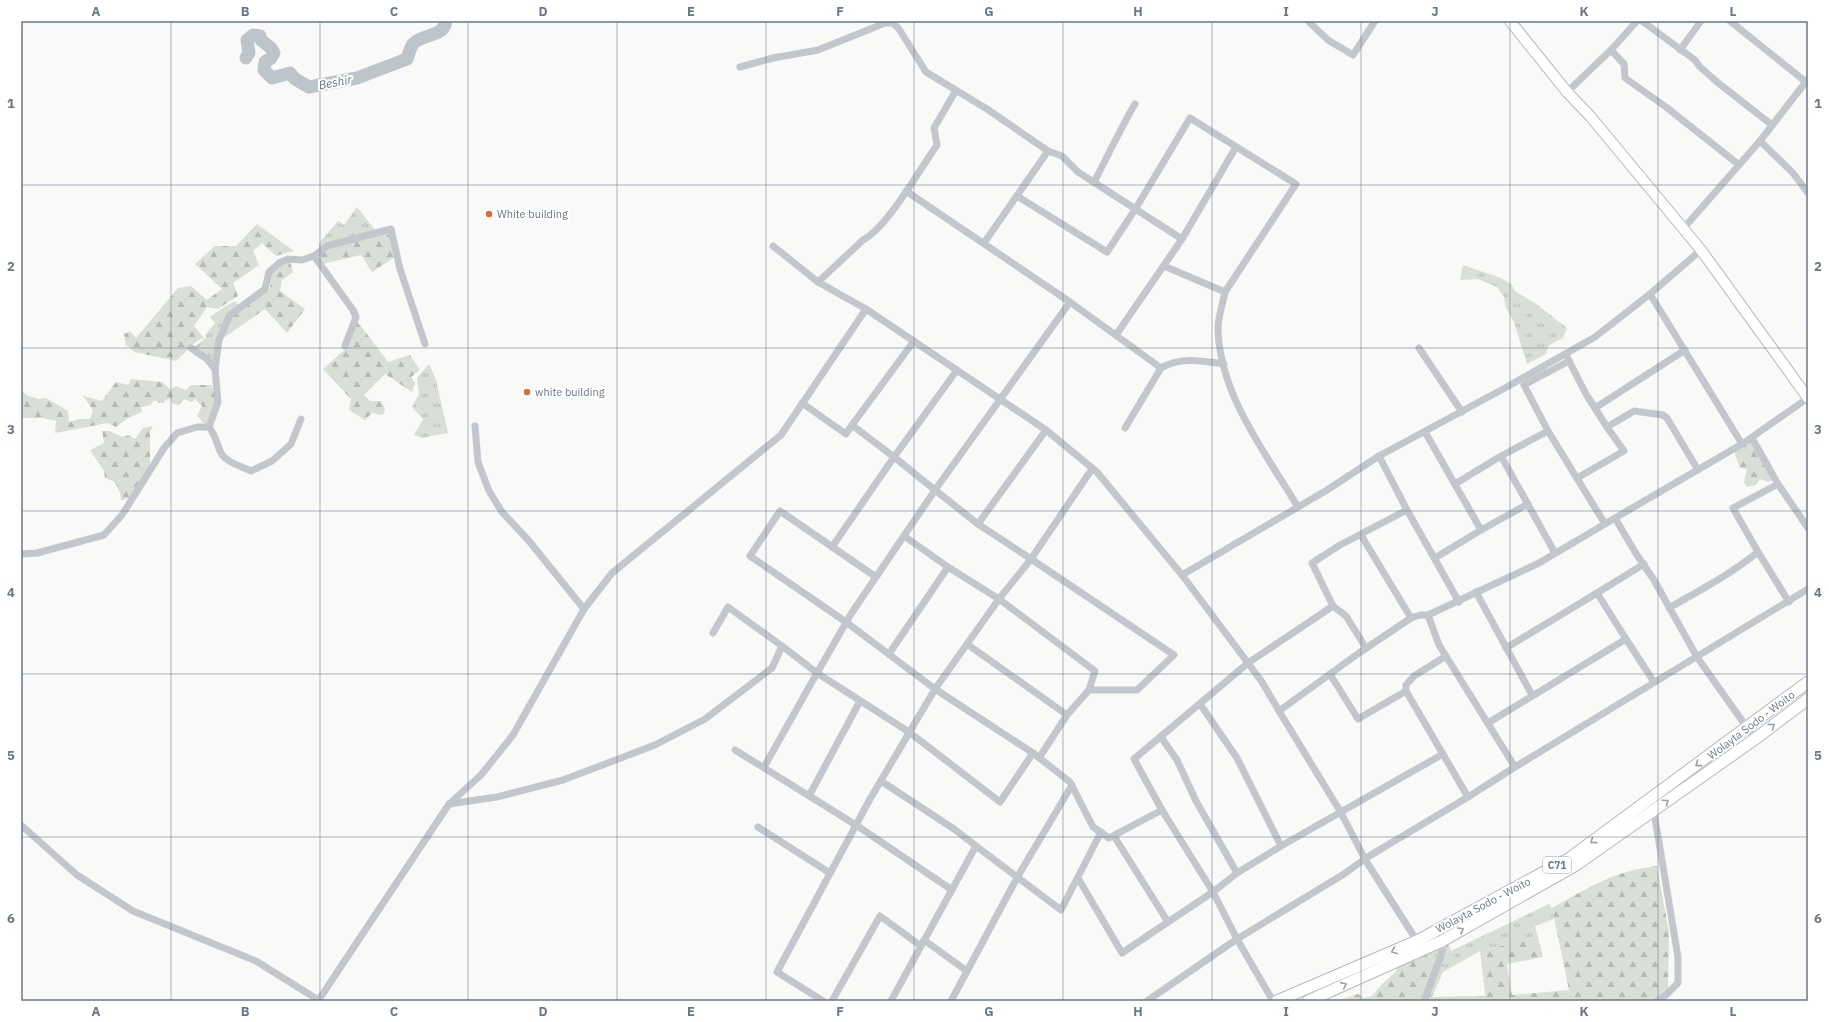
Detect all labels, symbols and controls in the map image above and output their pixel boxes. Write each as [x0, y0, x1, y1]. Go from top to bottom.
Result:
text: A [92, 3, 101, 20]
text: B [241, 3, 250, 20]
text: C [390, 3, 399, 20]
text: D [538, 3, 548, 20]
text: E [687, 3, 695, 20]
text: F [836, 3, 844, 20]
text: G [984, 3, 994, 20]
text: H [1133, 3, 1143, 20]
text: I [1283, 3, 1289, 20]
text: J [1431, 3, 1439, 20]
text: K [1579, 3, 1589, 20]
text: L [1730, 3, 1737, 20]
water label: Beshir [317, 71, 354, 93]
text: 1 [7, 95, 15, 112]
text: 1 [1814, 95, 1822, 112]
place label: White building [497, 207, 568, 221]
marker: White building [484, 209, 494, 219]
text: 2 [7, 258, 15, 275]
text: 2 [1814, 258, 1822, 275]
place label: white building [535, 385, 605, 399]
marker: white building [522, 387, 532, 397]
text: 3 [7, 421, 15, 438]
text: 3 [1814, 421, 1822, 438]
text: 4 [7, 584, 15, 601]
text: 4 [1814, 584, 1822, 601]
street label: Wolayta Sodo - Woito [1705, 688, 1797, 762]
one-way arrow [1768, 724, 1775, 731]
text: 5 [7, 747, 15, 764]
text: 5 [1814, 747, 1822, 764]
one-way arrow [1695, 759, 1702, 767]
one-way arrow [1662, 800, 1669, 807]
one-way arrow [1591, 836, 1598, 843]
road number: C71 [1543, 857, 1571, 873]
street label: Wolayta Sodo - Woito [1433, 874, 1533, 936]
text: 6 [7, 910, 15, 927]
text: 6 [1814, 910, 1822, 927]
one-way arrow [1457, 928, 1464, 935]
one-way arrow [1390, 946, 1397, 954]
one-way arrow [1339, 982, 1347, 990]
text: A [92, 1003, 101, 1020]
text: B [241, 1003, 250, 1020]
text: C [390, 1003, 399, 1020]
text: D [538, 1003, 548, 1020]
text: E [687, 1003, 695, 1020]
text: F [836, 1003, 844, 1020]
text: G [984, 1003, 994, 1020]
text: H [1133, 1003, 1143, 1020]
text: I [1283, 1003, 1289, 1020]
text: J [1431, 1003, 1439, 1020]
text: K [1579, 1003, 1589, 1020]
text: L [1730, 1003, 1737, 1020]

